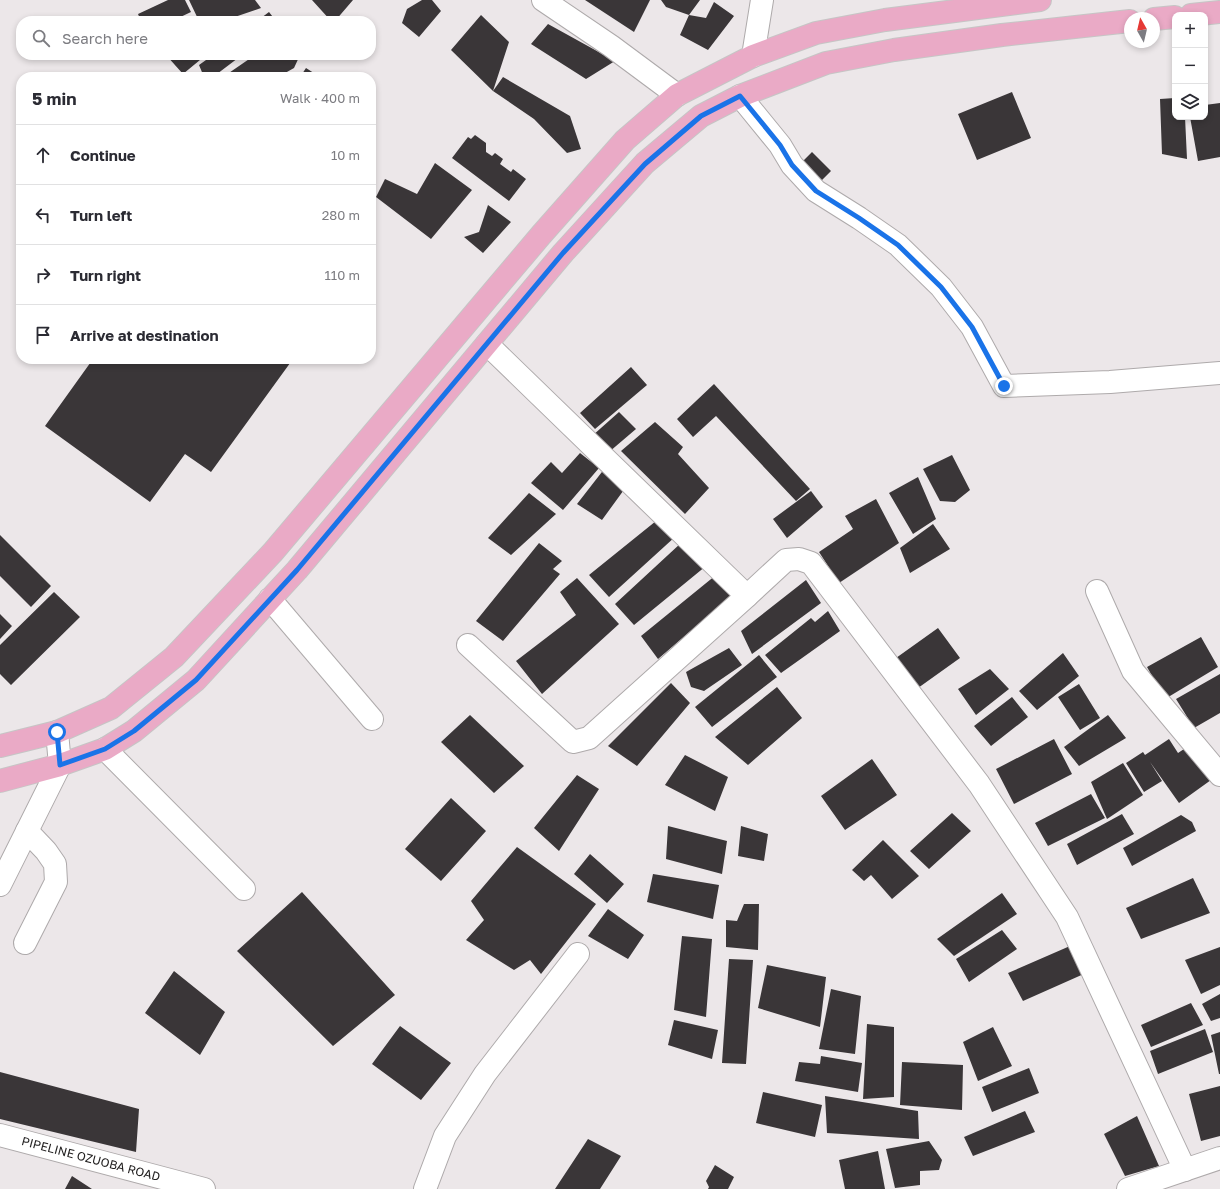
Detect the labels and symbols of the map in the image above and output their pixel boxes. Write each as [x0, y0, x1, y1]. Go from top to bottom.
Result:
north arrow [1124, 12, 1160, 48]
route end [995, 377, 1013, 395]
route start [48, 723, 66, 741]
street label: PIPELINE OZUOBA ROAD [20, 1133, 162, 1184]

